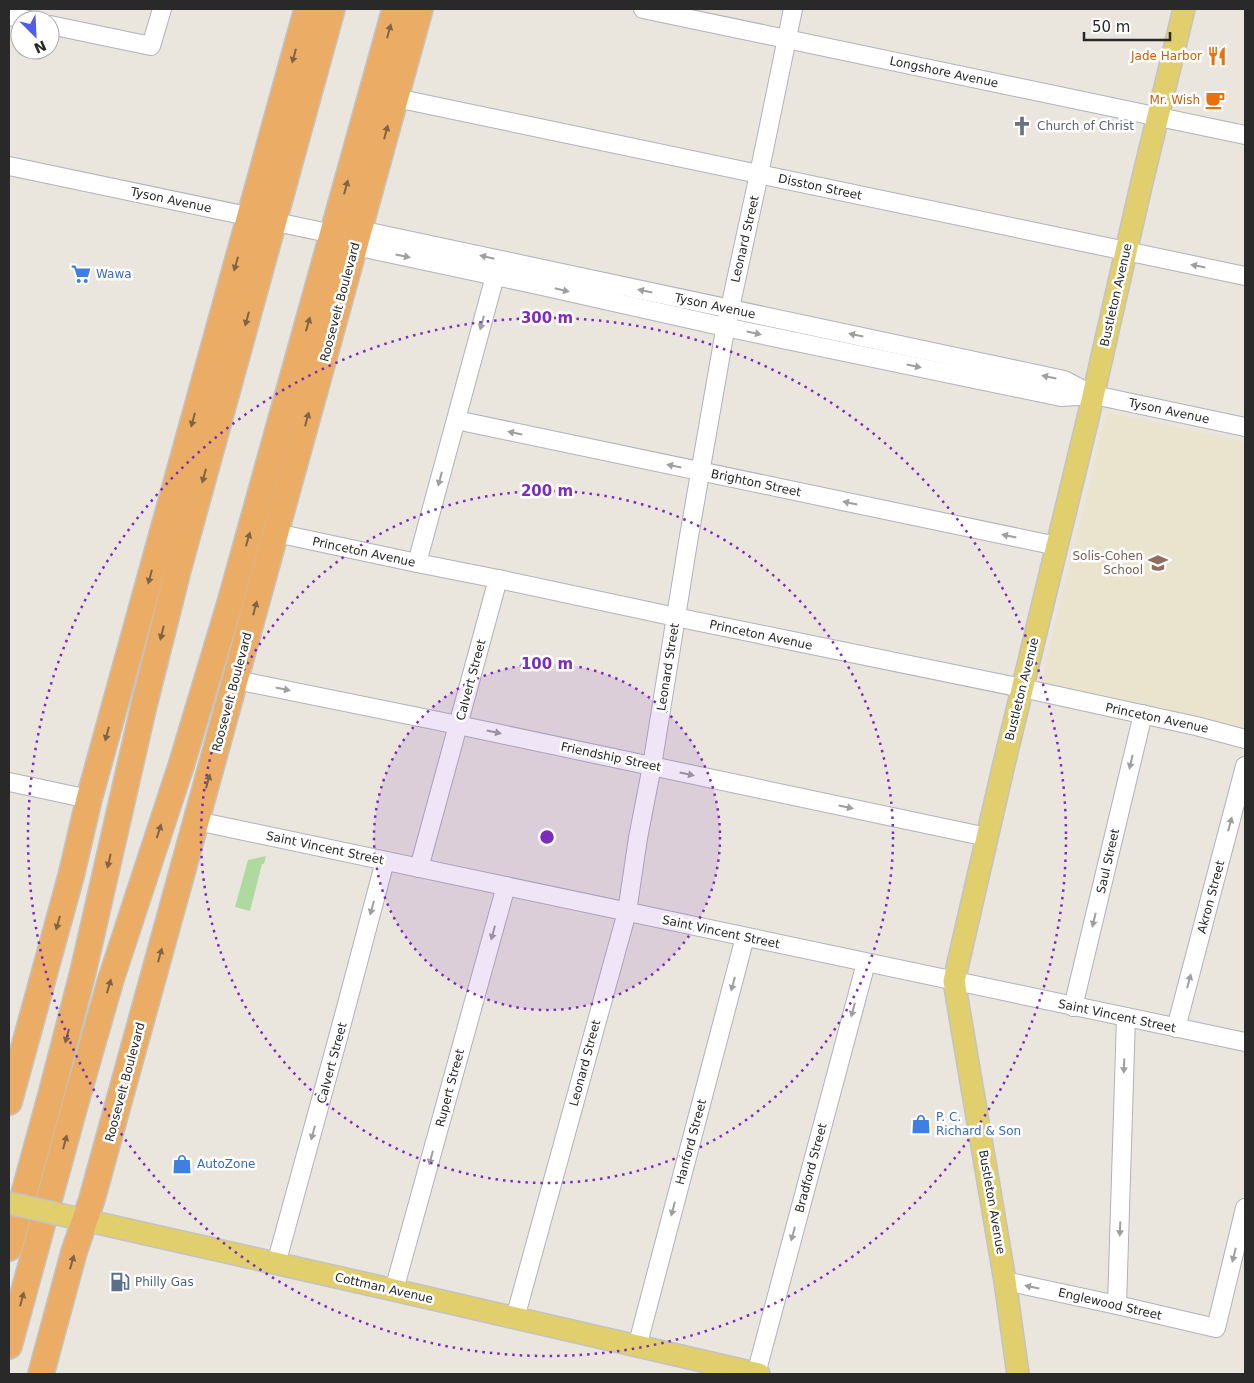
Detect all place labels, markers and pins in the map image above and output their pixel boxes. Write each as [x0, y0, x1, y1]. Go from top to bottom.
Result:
restaurant icon: Jade Harbor [1206, 45, 1228, 67]
place label: Jade Harbor [1130, 49, 1202, 63]
cafe icon: Mr. Wish [1204, 89, 1226, 111]
place label: Mr. Wish [1149, 93, 1200, 107]
church icon: Church of Christ [1011, 115, 1033, 137]
place label: Church of Christ [1037, 119, 1134, 133]
supermarket icon: Wawa [70, 263, 92, 285]
place label: Wawa [96, 267, 132, 281]
place label: Solis-Cohen School [1072, 549, 1143, 577]
school or university icon: Solis-Cohen School [1147, 552, 1169, 574]
centre of rings [538, 828, 556, 846]
place label: P. C. Richard & Son [936, 1110, 1021, 1138]
shop icon: P. C. Richard & Son [910, 1113, 932, 1135]
shop icon: AutoZone [171, 1153, 193, 1175]
place label: AutoZone [197, 1157, 255, 1171]
fuel station icon: Philly Gas [109, 1271, 131, 1293]
place label: Philly Gas [135, 1275, 194, 1289]

